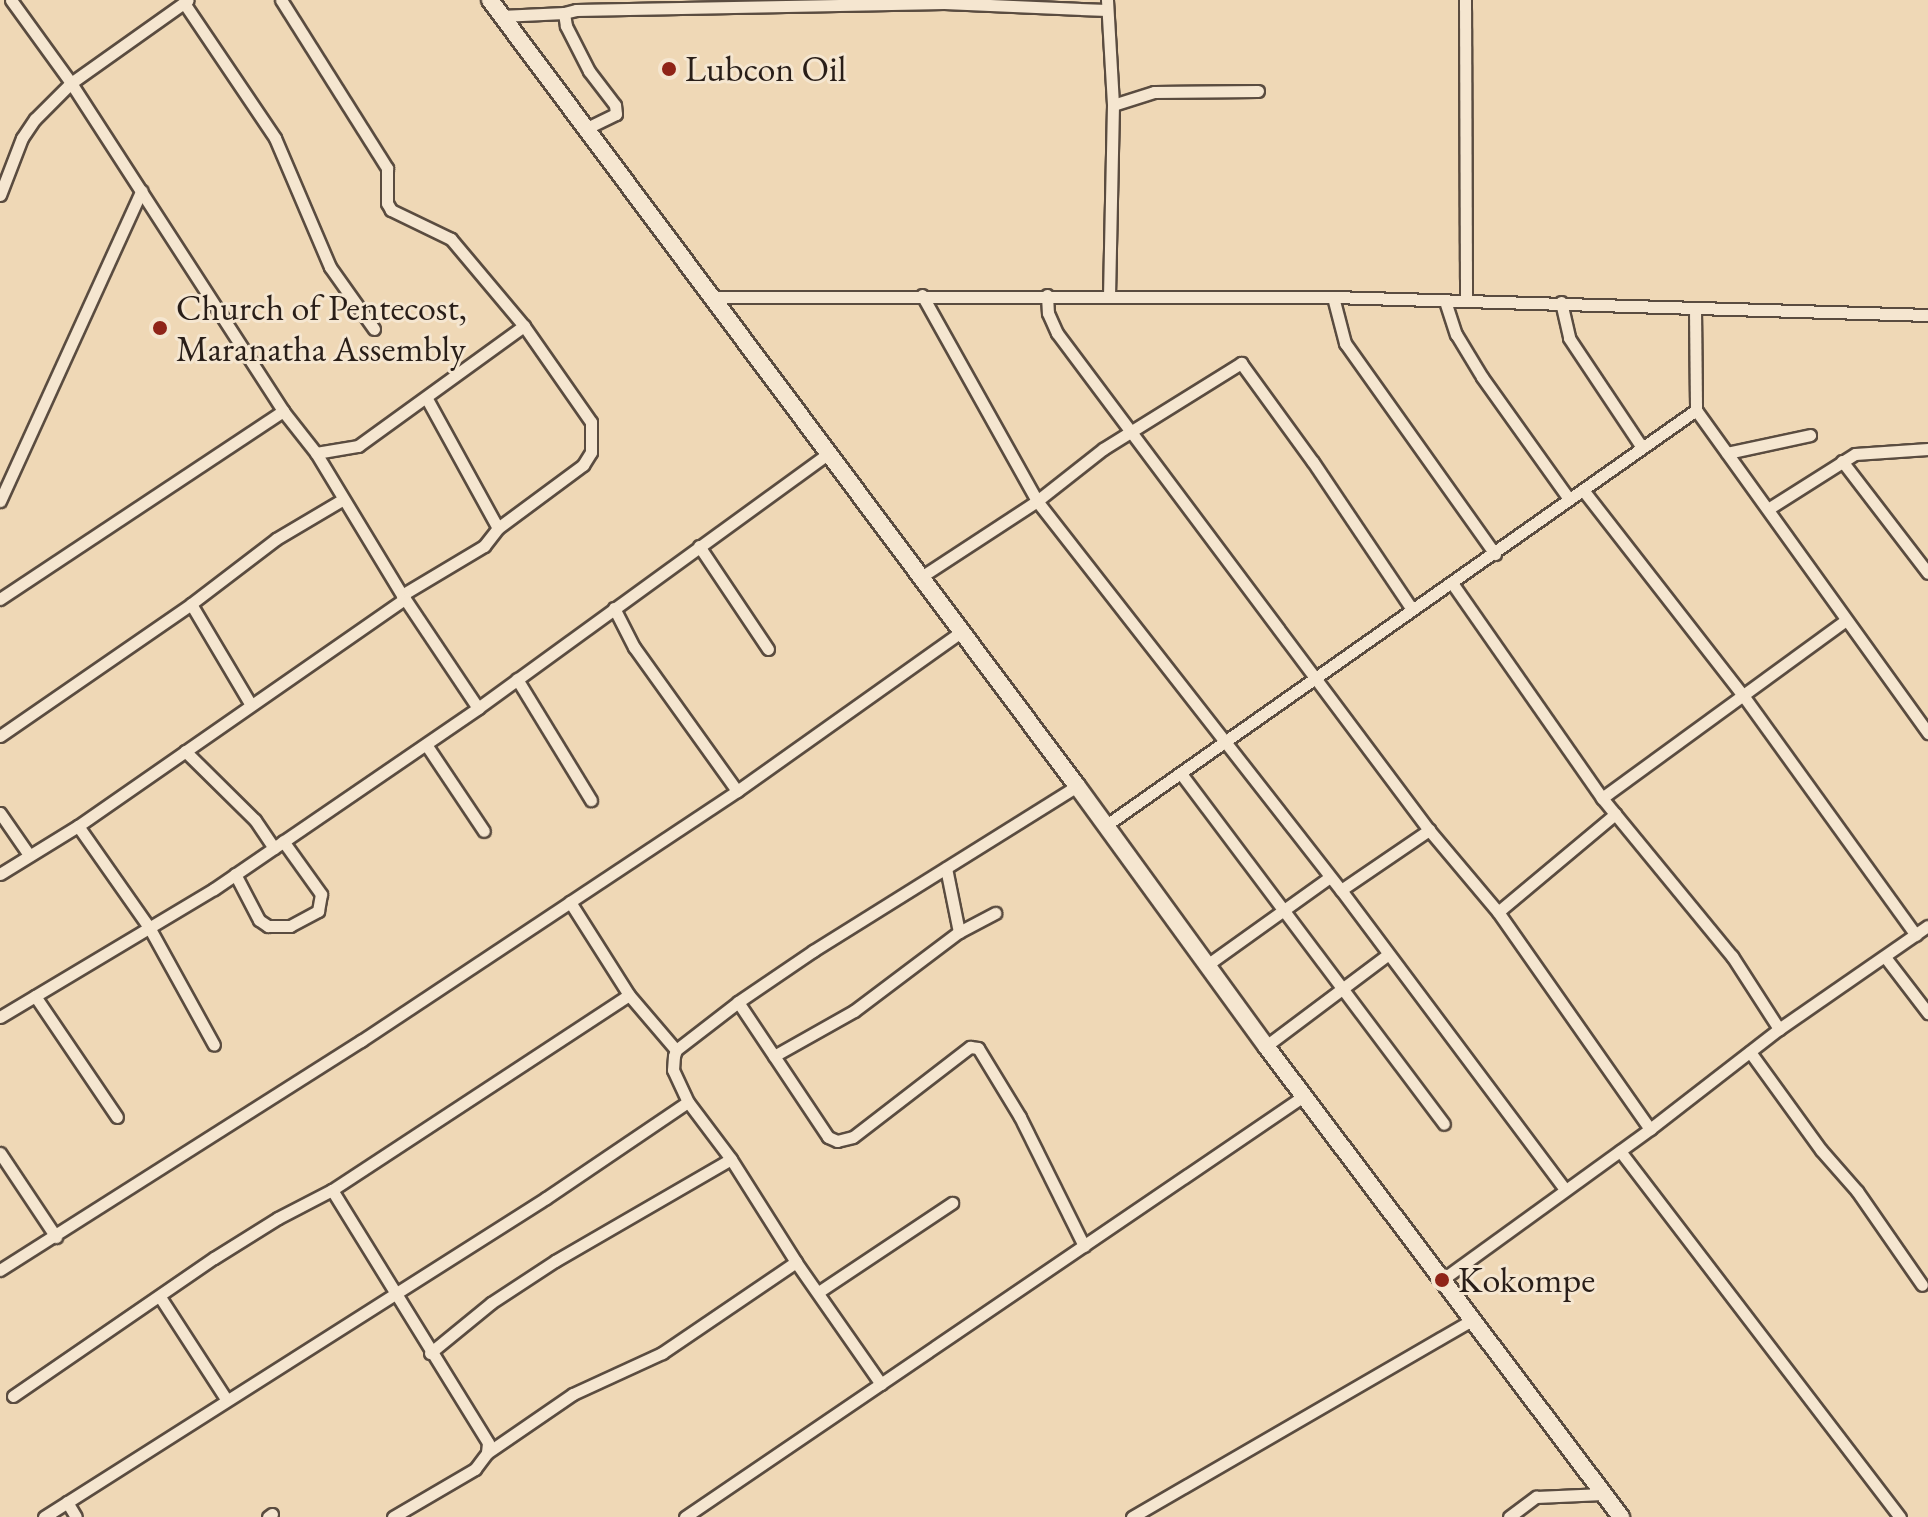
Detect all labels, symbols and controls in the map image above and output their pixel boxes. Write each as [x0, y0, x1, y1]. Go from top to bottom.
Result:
place label: Lubcon Oil [685, 47, 846, 91]
marker: Lubcon Oil [660, 60, 678, 78]
place label: Church of Pentecost, Maranatha Assembly [176, 285, 467, 370]
marker: Church of Pentecost, Maranatha Assembly [151, 319, 169, 337]
place label: Kokompe [1458, 1258, 1595, 1302]
marker: Kokompe [1433, 1271, 1451, 1289]

